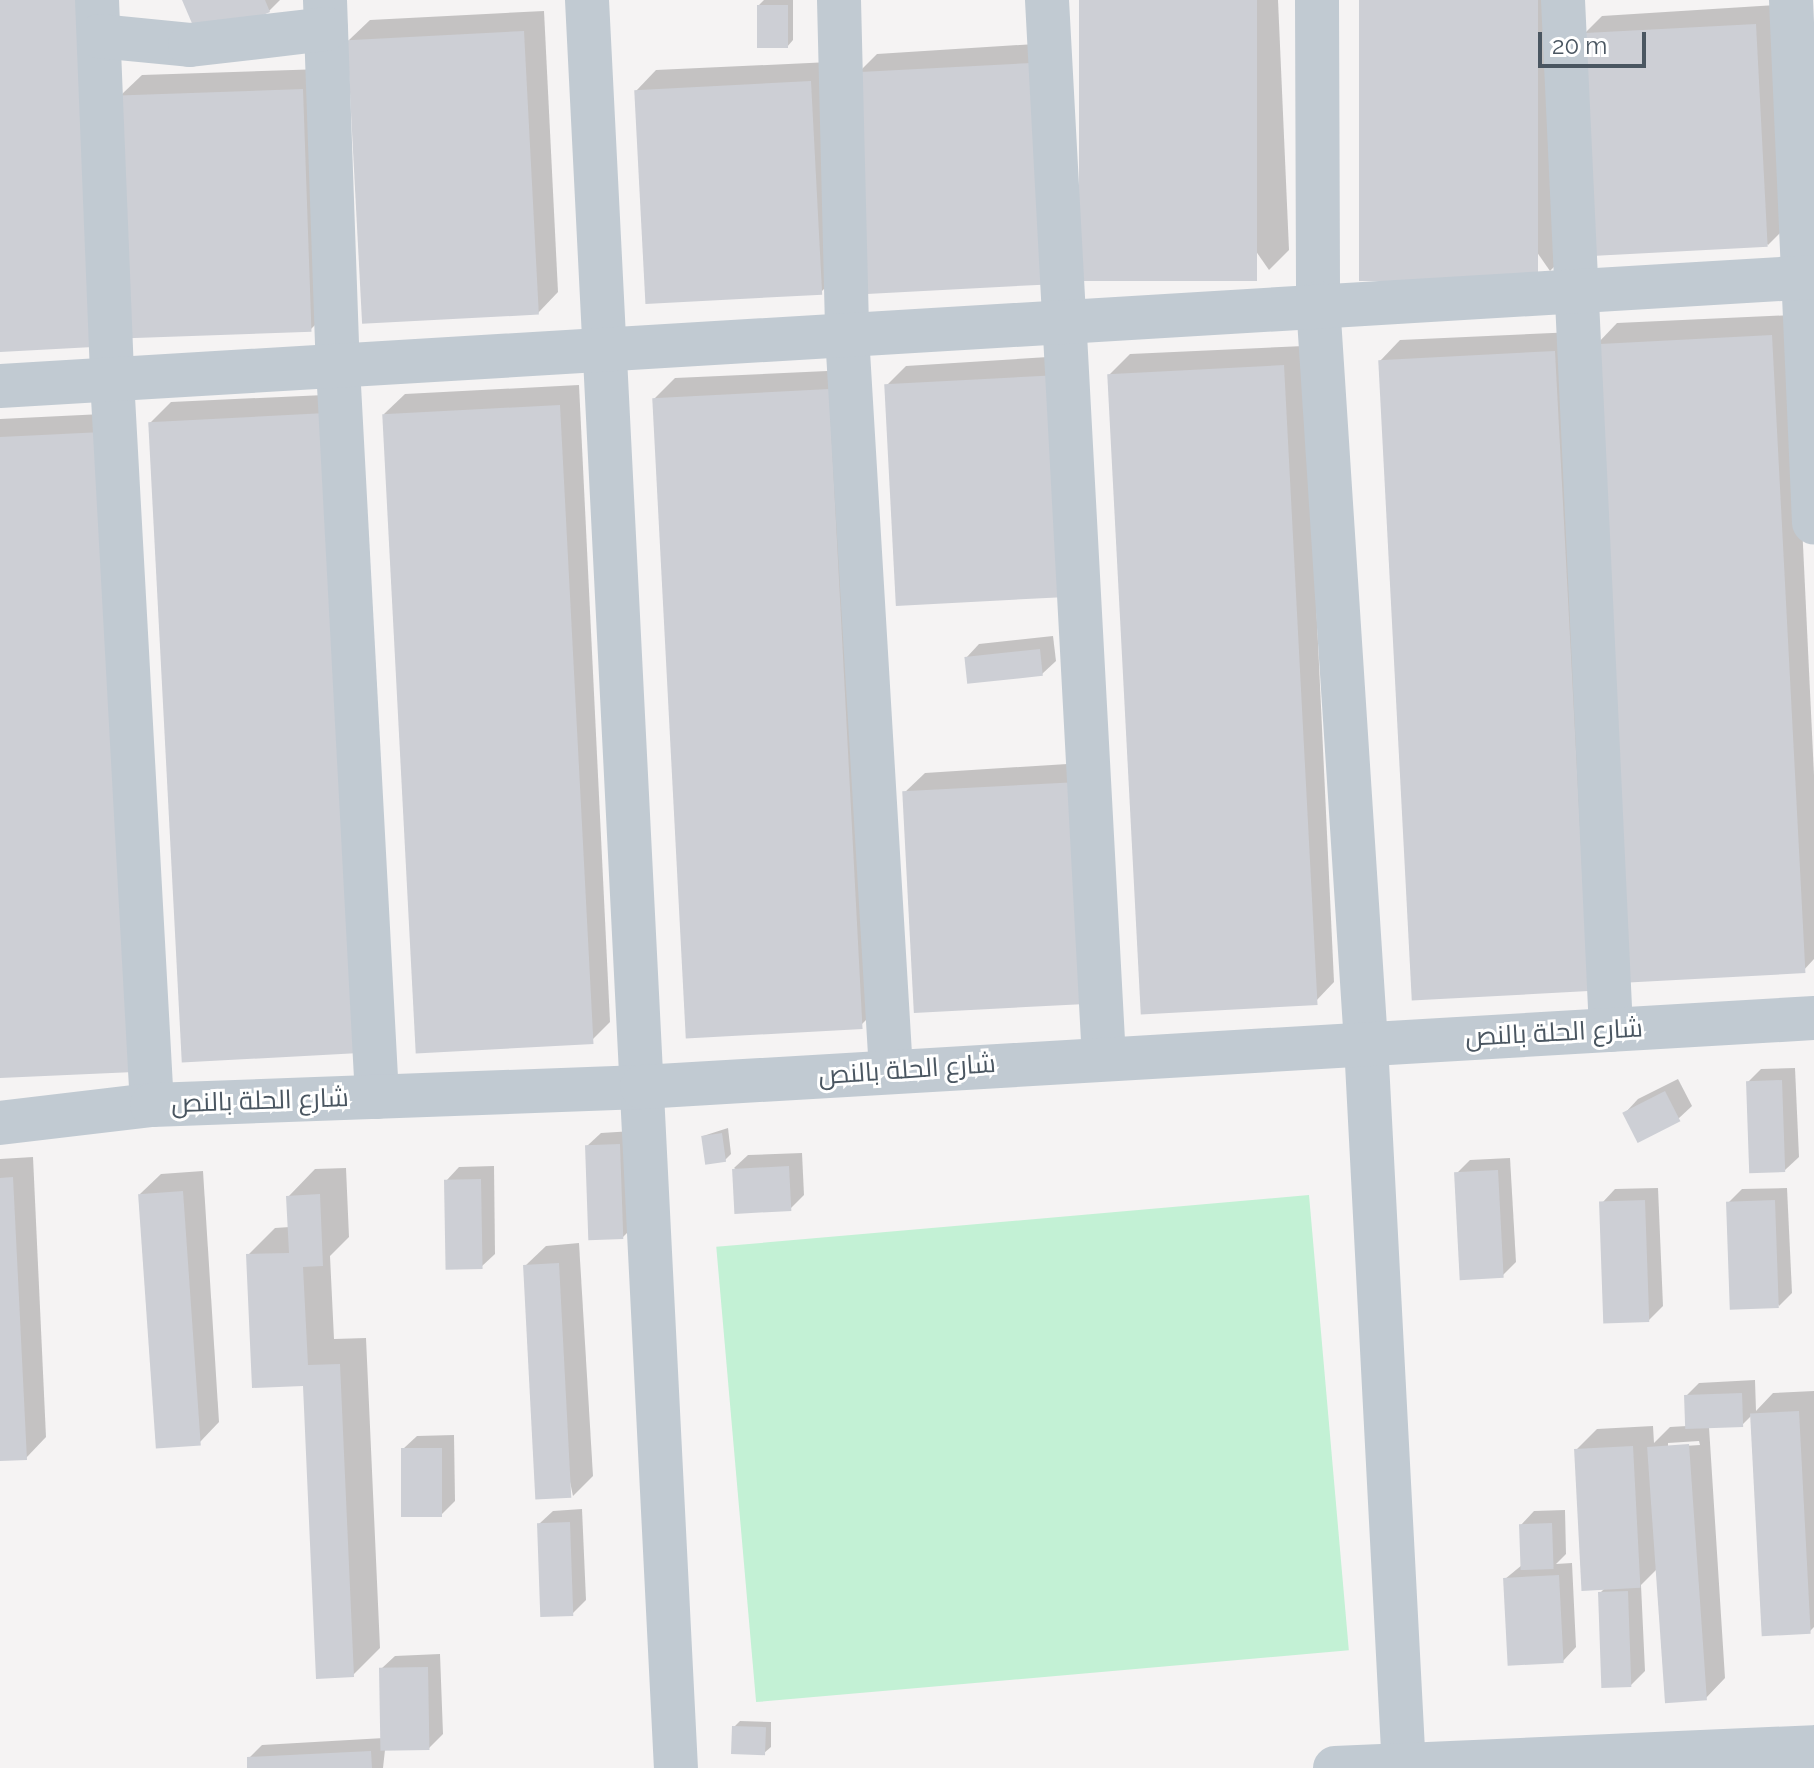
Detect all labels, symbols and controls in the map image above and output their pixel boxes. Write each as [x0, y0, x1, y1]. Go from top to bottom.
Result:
scale bar [1542, 16, 1650, 66]
text: 20 m [1552, 31, 1607, 60]
street label: شارع الحلة بالنص [1464, 1013, 1644, 1053]
street label: شارع الحلة بالنص [817, 1048, 997, 1092]
street label: شارع الحلة بالنص [171, 1082, 349, 1120]

